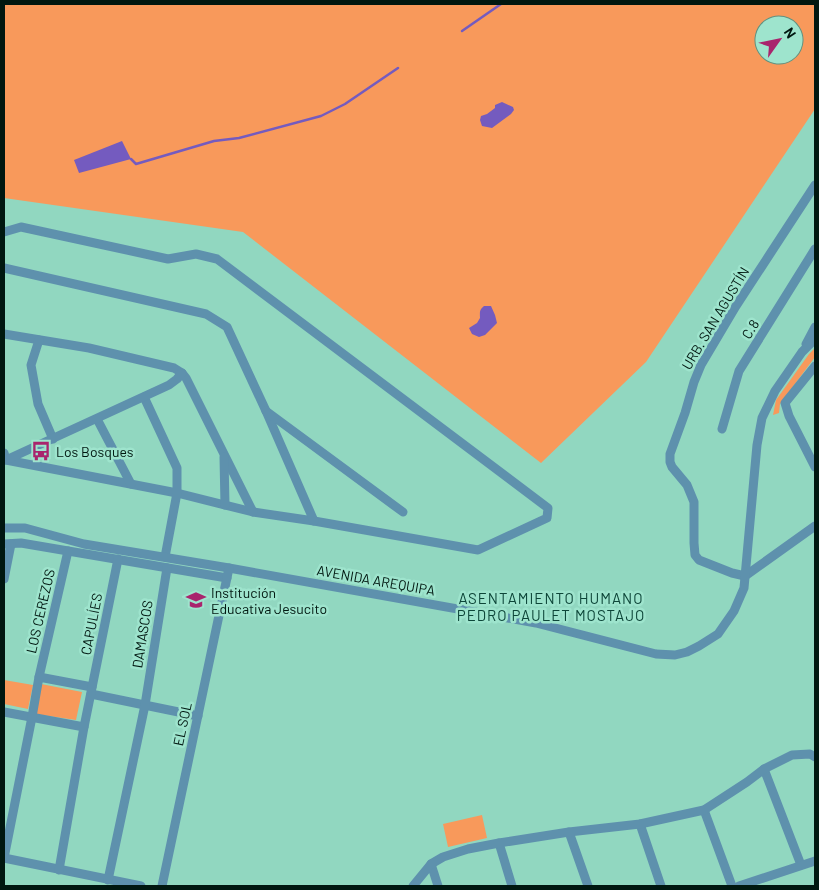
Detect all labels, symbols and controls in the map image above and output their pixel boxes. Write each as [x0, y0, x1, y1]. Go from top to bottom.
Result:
north arrow [754, 15, 804, 65]
text: N [781, 24, 800, 41]
street label: URB. SAN AGUSTÍN [678, 264, 752, 372]
street label: C.8 [738, 316, 762, 342]
bus stop icon: Los Bosques [30, 440, 52, 462]
place label: Los Bosques [56, 443, 134, 460]
street label: AVENIDA AREQUIPA [316, 561, 437, 599]
street label: LOS CEREZOS [22, 567, 58, 655]
place label: Institución Educativa Jesucito [211, 584, 327, 617]
school or university icon: Institución Educativa Jesucito [185, 589, 207, 611]
district label: ASENTAMIENTO HUMANO PEDRO PAULET MOSTAJO [457, 589, 645, 624]
street label: CAPULÍES [77, 592, 105, 656]
street label: DAMASCOS [128, 599, 156, 669]
street label: EL SOL [169, 701, 195, 747]

